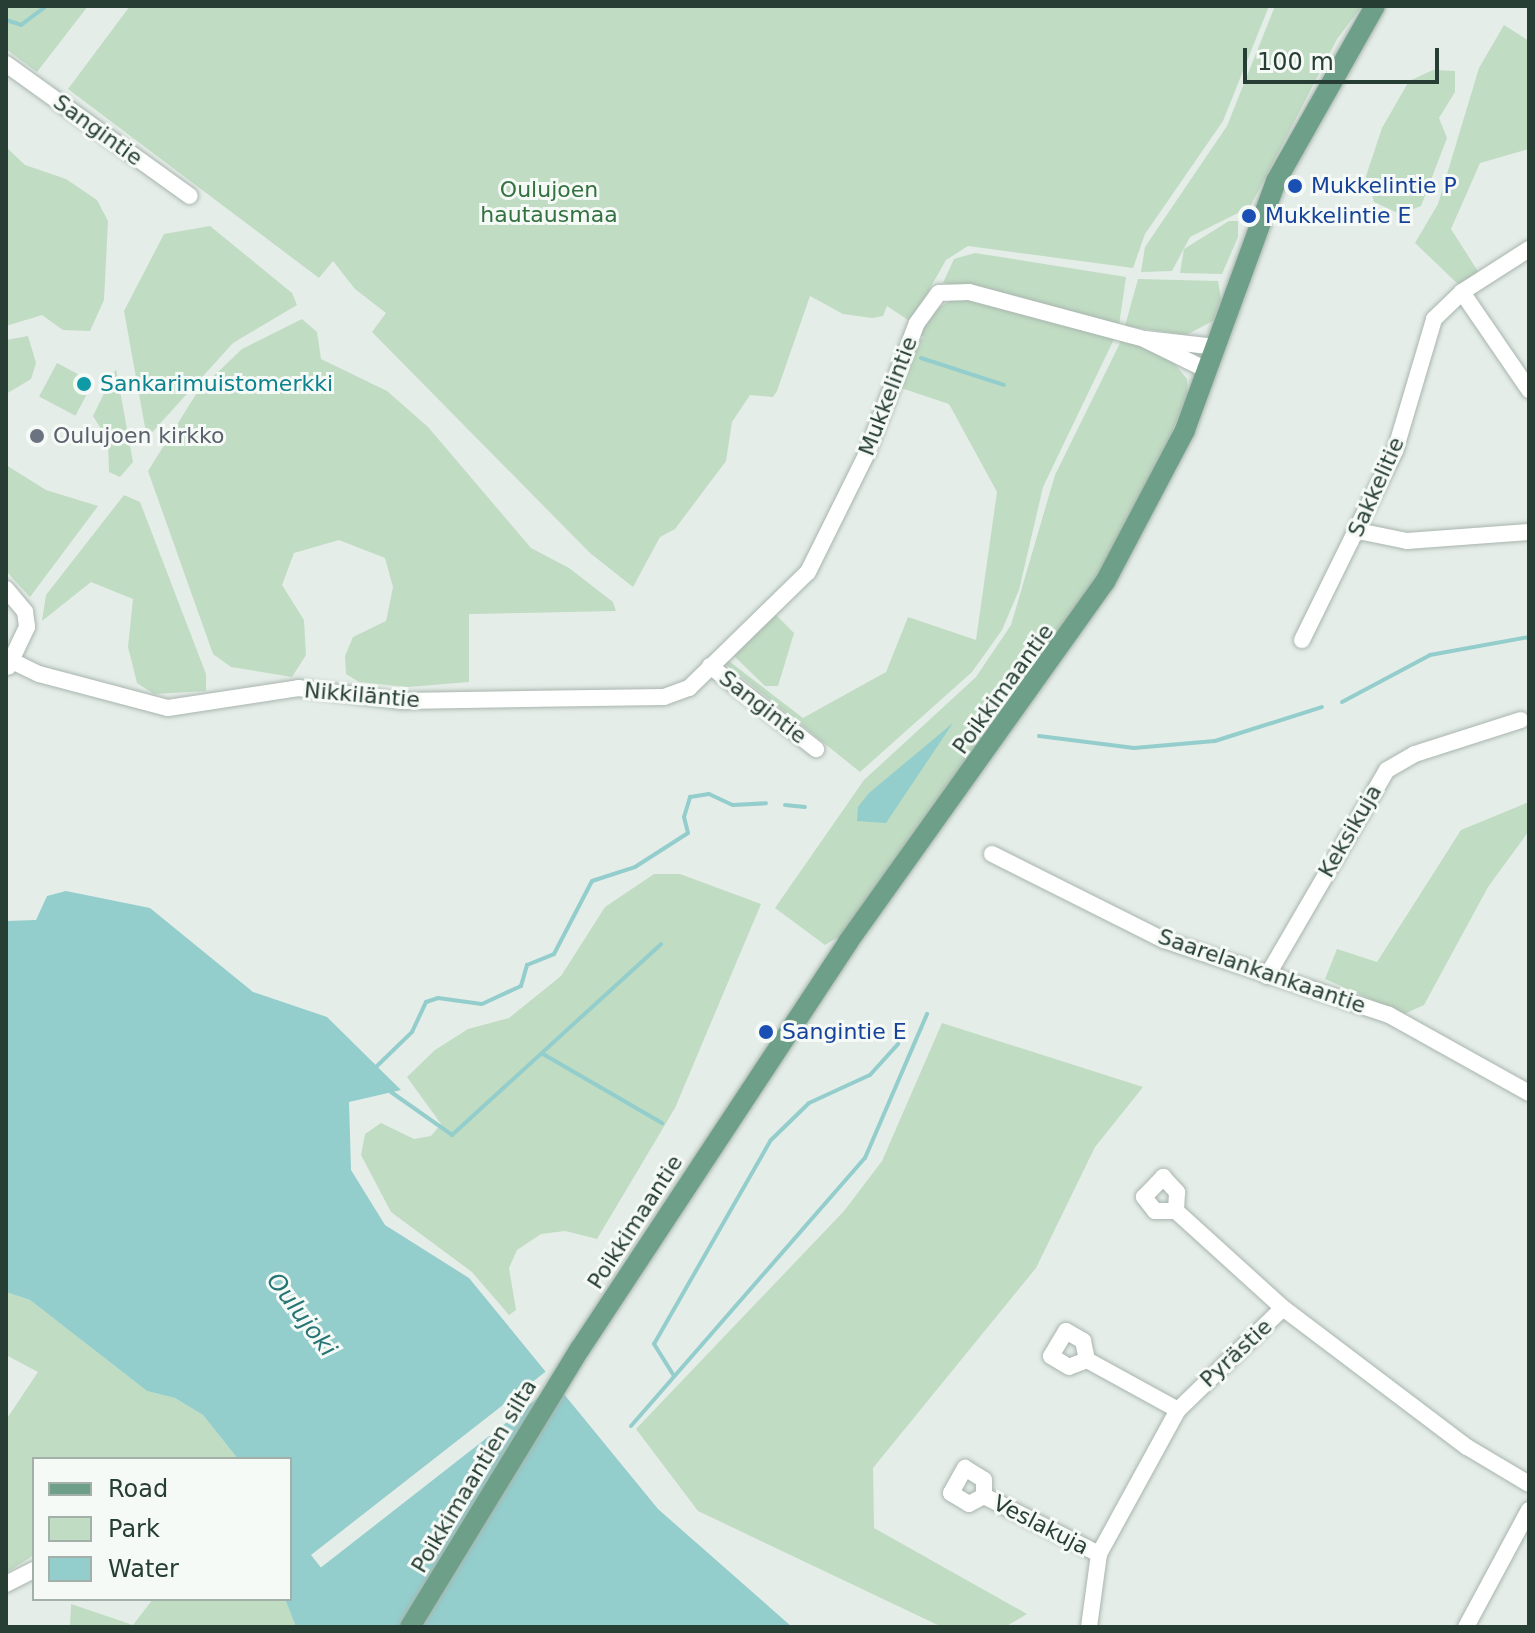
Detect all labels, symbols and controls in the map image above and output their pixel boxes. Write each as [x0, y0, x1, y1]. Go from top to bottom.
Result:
scale bar [1247, 32, 1443, 82]
text: 100 m [1257, 48, 1334, 76]
street label: Sangintie [48, 89, 148, 171]
place label: Mukkelintie P [1311, 173, 1457, 199]
park label: Oulujoen hautausmaa [480, 176, 618, 228]
marker: Mukkelintie P [1286, 177, 1304, 195]
place label: Mukkelintie E [1265, 203, 1411, 229]
marker: Mukkelintie E [1240, 207, 1258, 225]
street label: Mukkelintie [853, 333, 923, 459]
place label: Sankarimuistomerkki [100, 371, 333, 397]
marker: Sankarimuistomerkki [75, 375, 93, 393]
place label: Oulujoen kirkko [53, 423, 224, 449]
marker: Oulujoen kirkko [28, 427, 46, 445]
street label: Sakkelitie [1342, 433, 1410, 541]
street label: Poikkimaantie [947, 619, 1059, 759]
street label: Sangintie [714, 665, 812, 749]
street label: Nikkiläntie [303, 677, 421, 713]
street label: Keksikuja [1313, 780, 1387, 882]
street label: Saarelankankaantie [1155, 923, 1369, 1019]
place label: Sangintie E [782, 1019, 907, 1045]
marker: Sangintie E [757, 1023, 775, 1041]
street label: Poikkimaantie [582, 1150, 688, 1294]
water label: Oulujoki [260, 1267, 342, 1363]
street label: Pyrästie [1195, 1313, 1277, 1393]
street label: Poikkimaantien silta [406, 1374, 542, 1578]
legend [32, 1457, 292, 1601]
text: Road [108, 1475, 168, 1503]
street label: Veslakuja [989, 1490, 1093, 1560]
text: Park [108, 1515, 160, 1543]
text: Water [108, 1555, 179, 1583]

